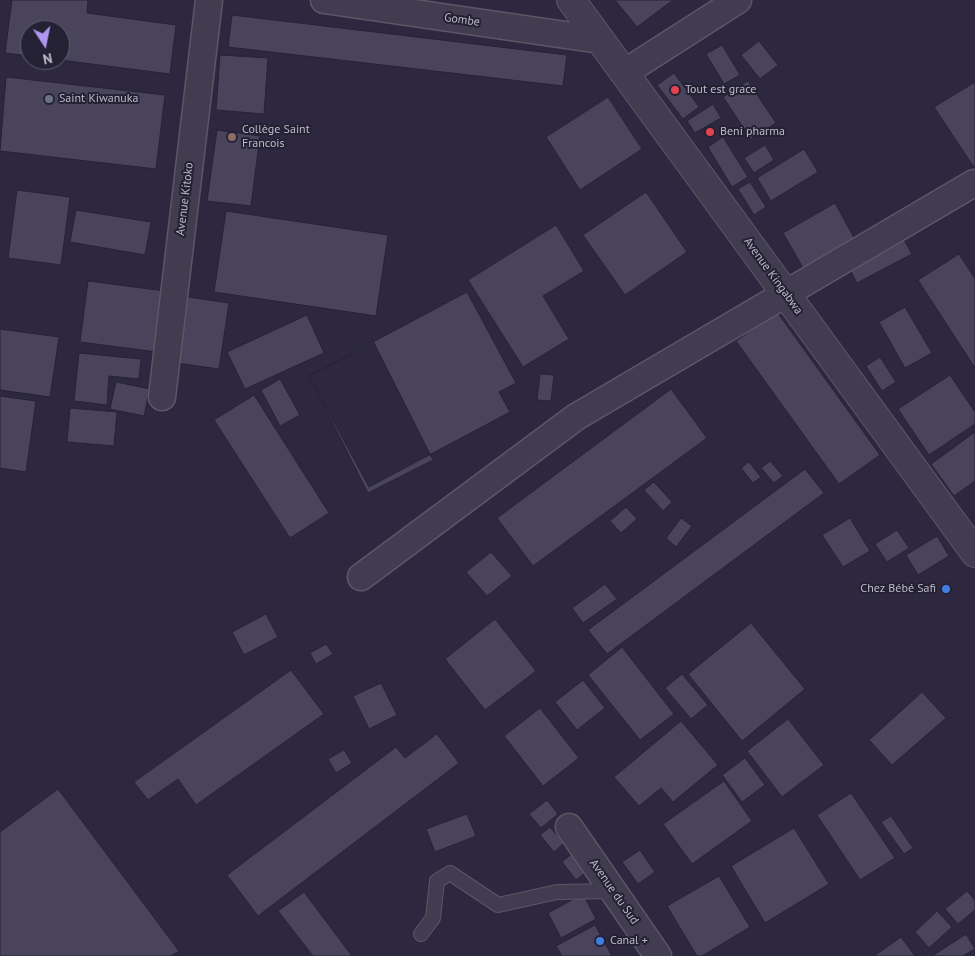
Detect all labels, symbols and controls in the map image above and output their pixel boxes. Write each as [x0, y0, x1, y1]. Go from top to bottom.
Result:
street label: Gombe [443, 10, 481, 30]
north arrow [20, 20, 70, 70]
text: N [41, 49, 54, 68]
place label: Tout est grace [685, 83, 756, 97]
marker: Tout est grace [669, 84, 681, 96]
place label: Saint Kiwanuka [59, 92, 138, 106]
marker: Saint Kiwanuka [43, 93, 55, 105]
place label: Collège Saint Francois [242, 123, 310, 151]
place label: Beni pharma [720, 125, 785, 139]
marker: Beni pharma [704, 126, 716, 138]
marker: Collège Saint Francois [226, 131, 238, 143]
street label: Avenue Kitoko [173, 162, 197, 236]
street label: Avenue Kingabwa [740, 235, 806, 317]
place label: Chez Bébé Safi [860, 582, 936, 596]
marker: Chez Bébé Safi [940, 583, 952, 595]
street label: Avenue du Sud [586, 857, 642, 927]
place label: Canal + [610, 934, 648, 948]
marker: Canal + [594, 935, 606, 947]

